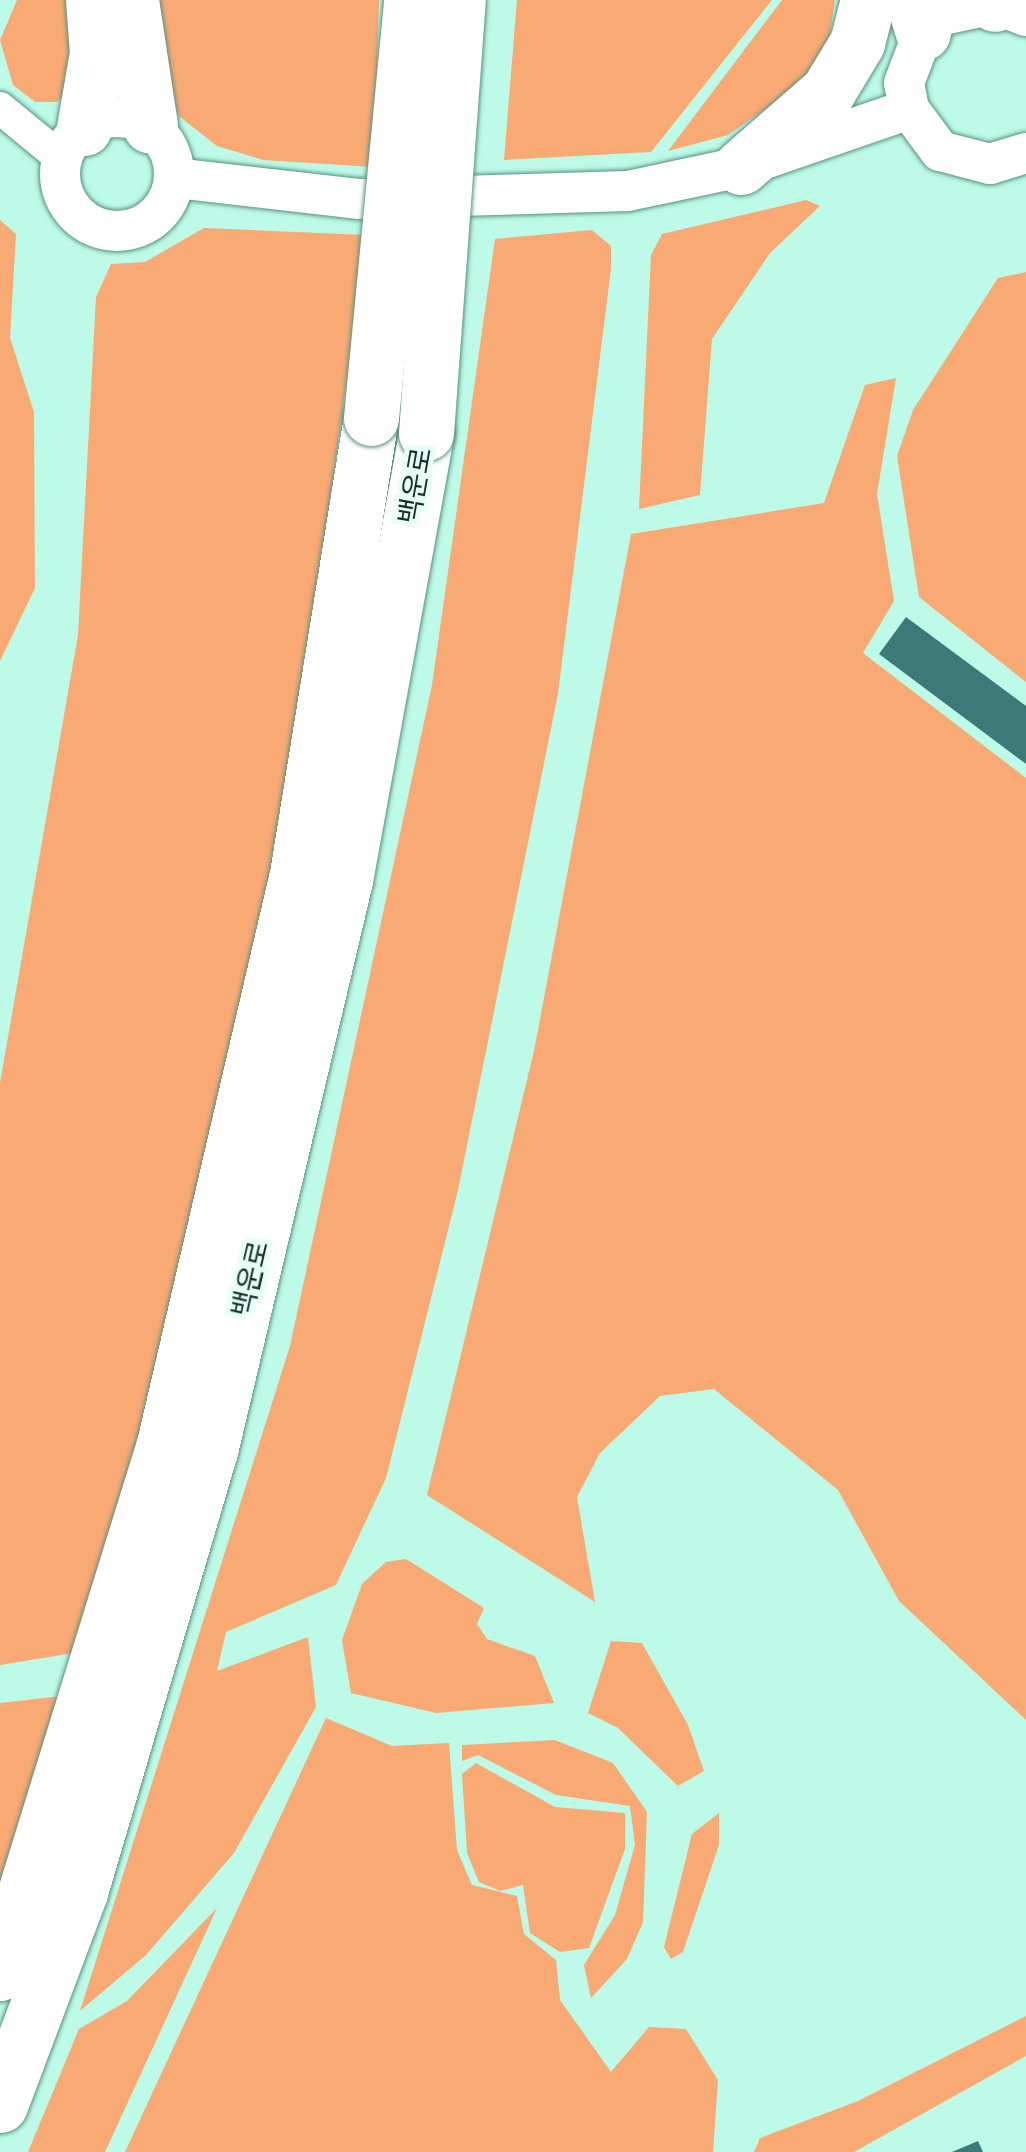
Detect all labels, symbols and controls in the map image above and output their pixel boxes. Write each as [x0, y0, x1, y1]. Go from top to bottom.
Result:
street label: 백운로 [393, 445, 439, 527]
street label: 백운로 [226, 1238, 276, 1320]

